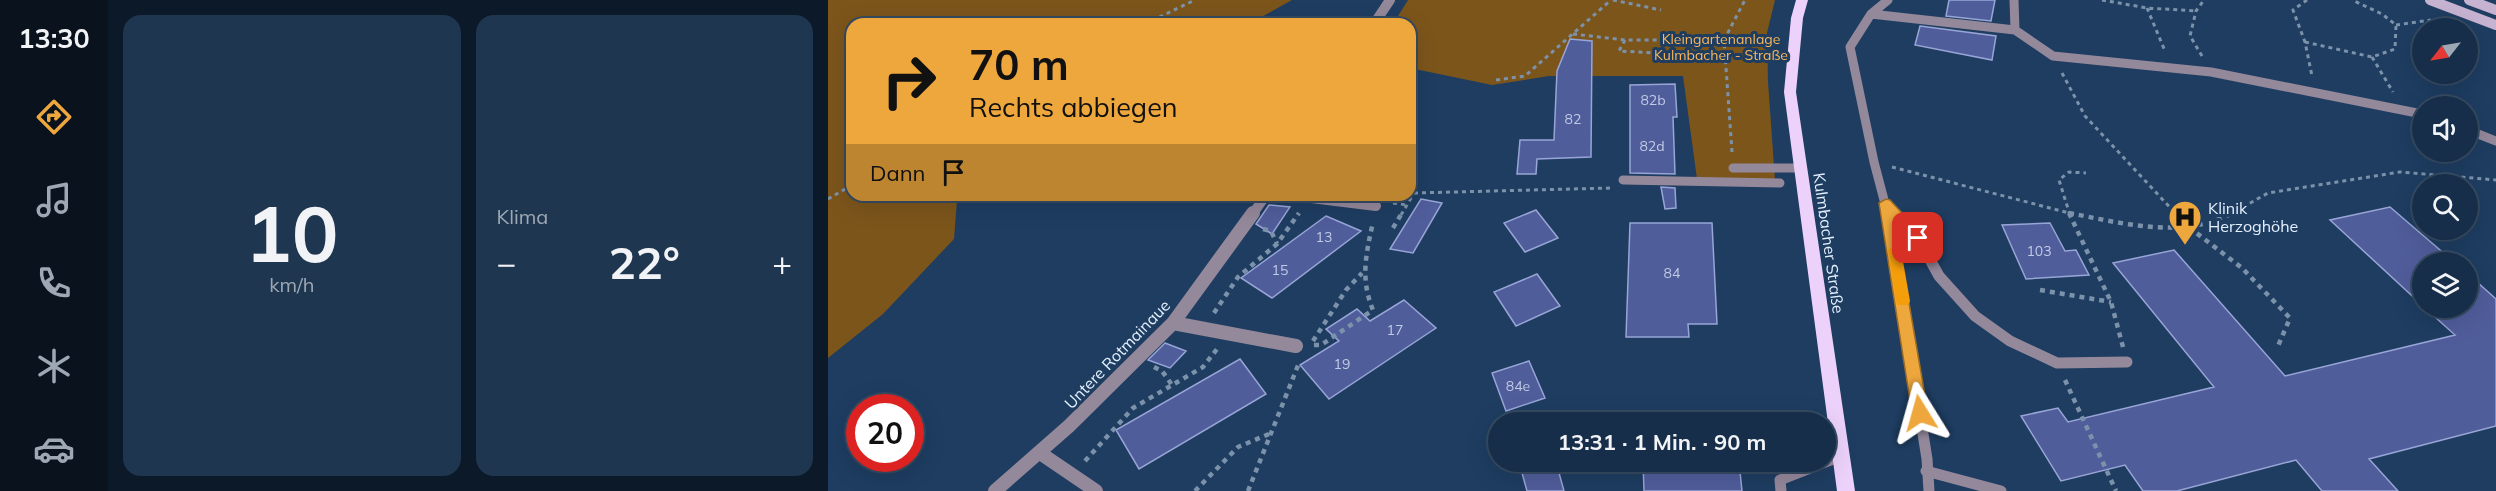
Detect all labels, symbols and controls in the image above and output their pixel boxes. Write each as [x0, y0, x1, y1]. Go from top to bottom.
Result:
north arrow [2412, 18, 2478, 84]
map controls [2412, 18, 2478, 318]
text: 13:30 [18, 21, 90, 55]
park label: Kleingartenanlage Kulmbacher - Straße [1654, 30, 1788, 64]
text: 70 m [969, 38, 1069, 91]
icon: right [870, 42, 948, 120]
text: Rechts abbiegen [969, 90, 1178, 124]
house number: 82b [1640, 91, 1666, 109]
icon: directions [33, 96, 75, 138]
button: sound [2412, 96, 2478, 162]
house number: 82 [1565, 110, 1581, 128]
house number: 82d [1639, 137, 1665, 155]
icon: arrive [937, 156, 970, 189]
text: Dann [870, 159, 925, 187]
street label: Kulmbacher Straße [1809, 171, 1849, 315]
button: search [2412, 174, 2478, 240]
icon: music [33, 179, 75, 221]
text: 10 [245, 184, 339, 282]
place label: Klinik Herzoghöhe [2208, 198, 2298, 236]
hospital icon: Klinik Herzoghöhe [2167, 199, 2203, 246]
text: Klima [497, 204, 548, 229]
pin [1892, 212, 1943, 263]
icon: arrive [1901, 221, 1934, 254]
house number: 13 [1316, 228, 1332, 246]
text: 22° [609, 234, 680, 290]
text: − [497, 242, 516, 283]
text: + [772, 242, 792, 283]
house number: 103 [2026, 242, 2052, 260]
button: layers [2412, 252, 2478, 318]
house number: 15 [1272, 261, 1288, 279]
icon: phone [33, 262, 75, 304]
house number: 84 [1664, 264, 1681, 282]
text: km/h [269, 272, 314, 297]
street label: Untere Rotmainaue [1060, 295, 1174, 413]
house number: 17 [1387, 321, 1403, 339]
icon: climate [33, 345, 75, 387]
house number: 19 [1334, 355, 1350, 373]
house number: 84e [1506, 377, 1530, 395]
position arrow [1888, 381, 1952, 445]
speed limit sign: 20 [846, 394, 924, 472]
icon: car [33, 428, 75, 470]
text: 13:31 · 1 Min. · 90 m [1558, 428, 1766, 456]

